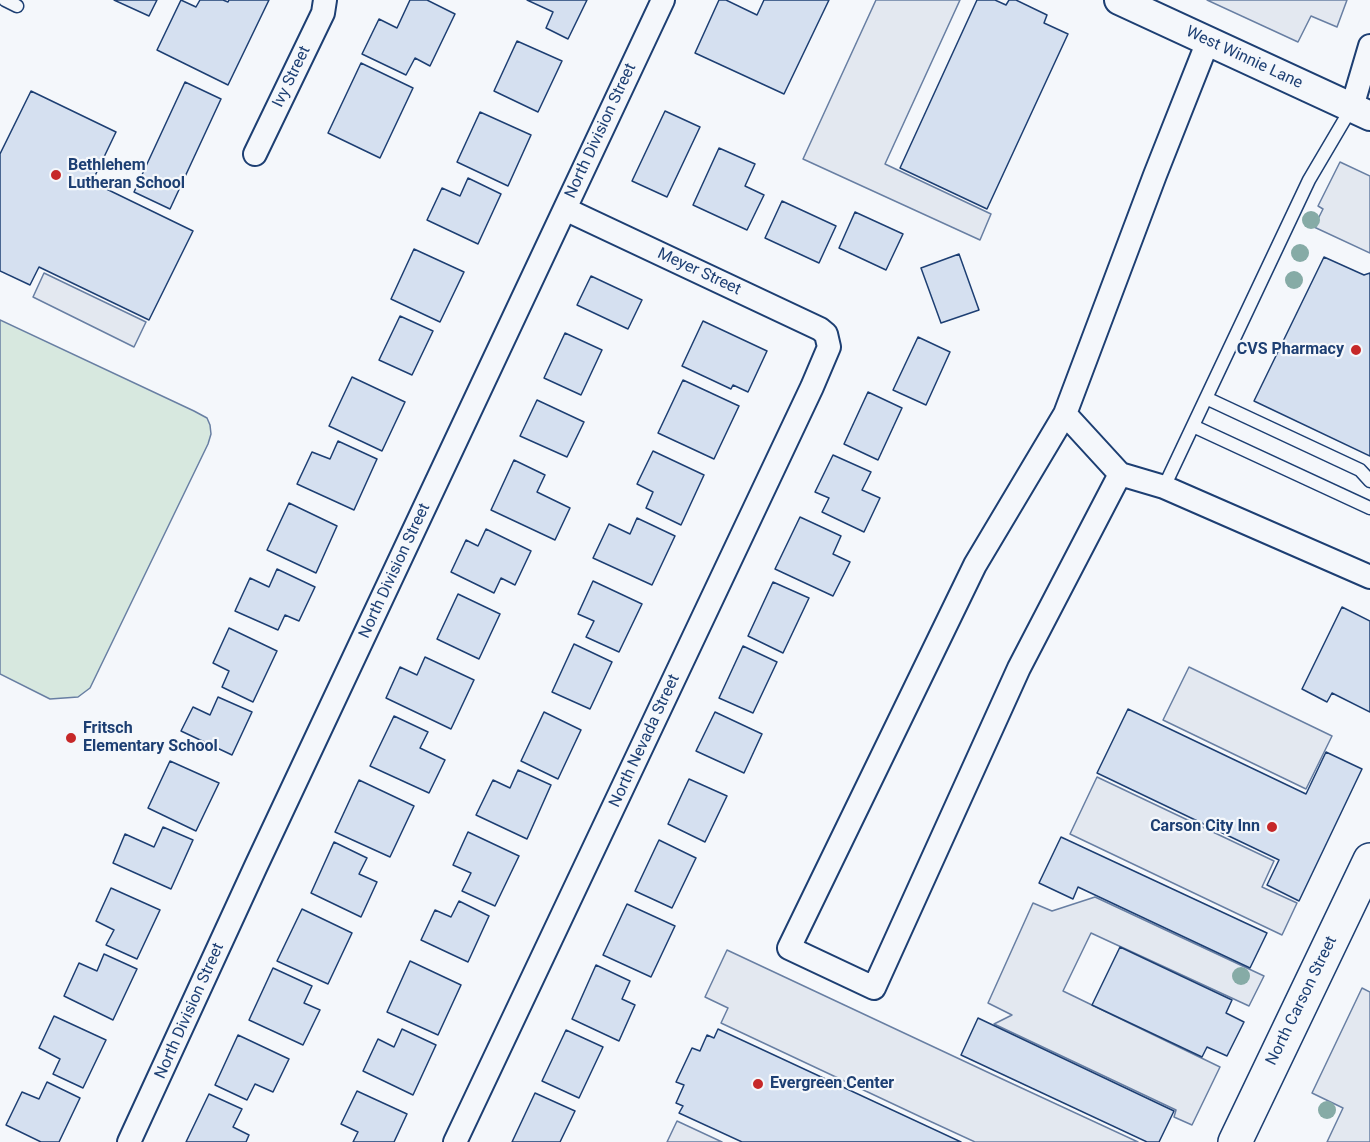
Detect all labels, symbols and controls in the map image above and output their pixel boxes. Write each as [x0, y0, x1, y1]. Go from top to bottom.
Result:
street label: West Winnie Lane [1183, 23, 1305, 93]
street label: Ivy Street [269, 43, 315, 111]
street label: North Division Street [561, 60, 641, 202]
place label: Bethlehem Lutheran School [68, 156, 185, 194]
marker: Bethlehem Lutheran School [49, 168, 63, 182]
street label: Meyer Street [654, 244, 744, 300]
place label: CVS Pharmacy [1237, 340, 1344, 360]
marker: CVS Pharmacy [1349, 343, 1363, 357]
street label: North Division Street [355, 500, 435, 642]
street label: North Nevada Street [606, 672, 684, 810]
place label: Fritsch Elementary School [83, 719, 218, 757]
marker: Fritsch Elementary School [64, 731, 78, 745]
place label: Carson City Inn [1150, 817, 1260, 837]
marker: Carson City Inn [1265, 820, 1279, 834]
street label: North Carson Street [1262, 933, 1342, 1069]
street label: North Division Street [151, 940, 229, 1082]
place label: Evergreen Center [770, 1074, 894, 1094]
marker: Evergreen Center [751, 1077, 765, 1091]

